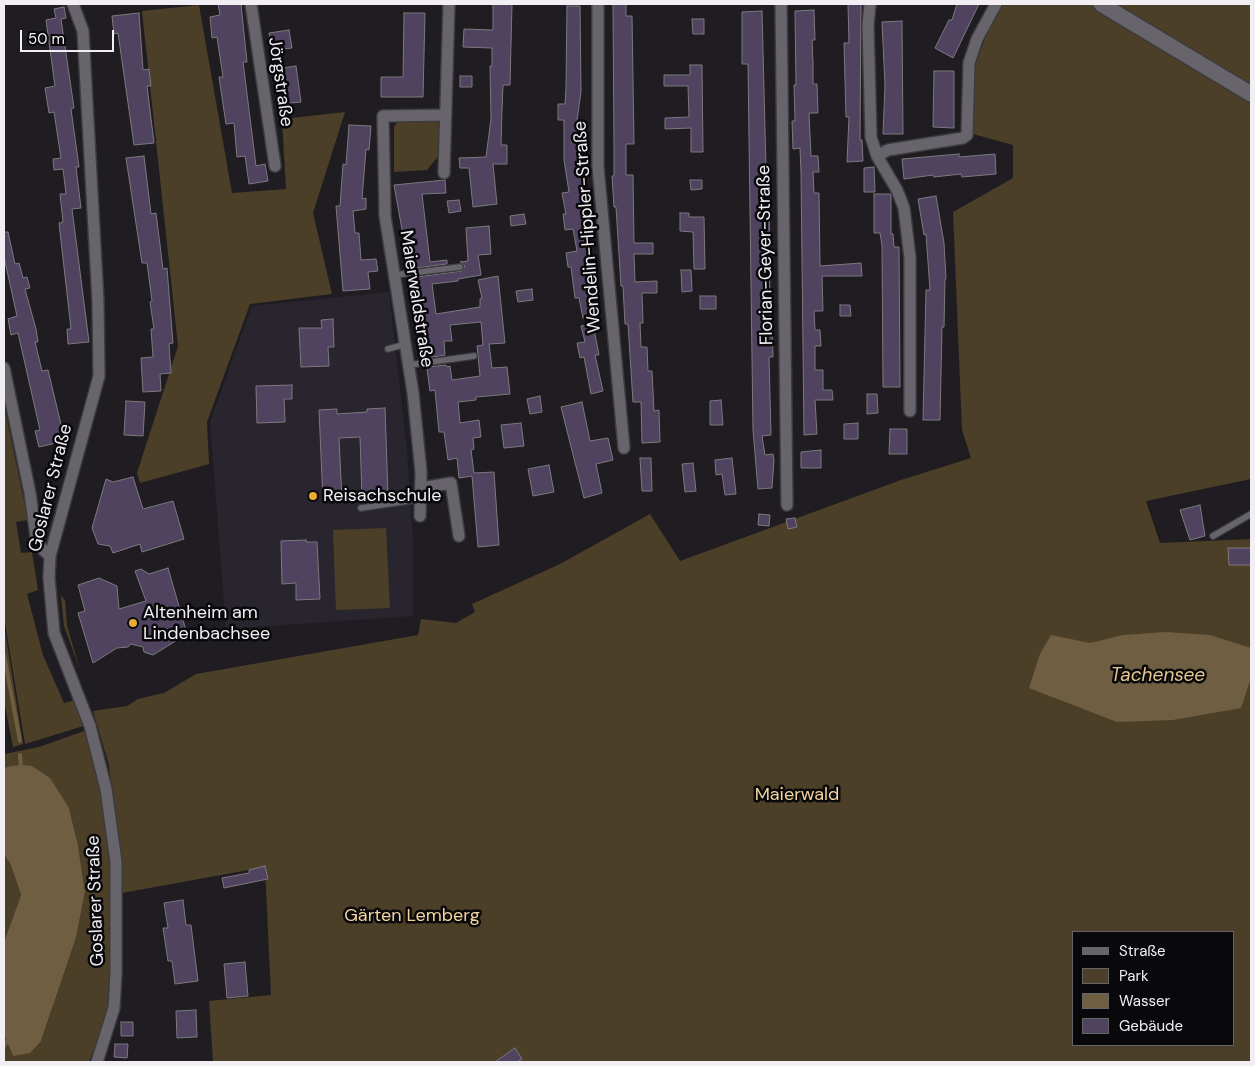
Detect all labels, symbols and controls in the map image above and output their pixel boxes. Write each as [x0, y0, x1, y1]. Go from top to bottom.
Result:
scale bar [22, 20, 116, 52]
text: 50 m [28, 29, 65, 49]
street label: Jörgstraße [263, 36, 297, 128]
street label: Wendelin-Hippler-Straße [570, 120, 606, 334]
street label: Florian-Geyer-Straße [754, 165, 778, 345]
street label: Maierwaldstraße [394, 229, 438, 369]
street label: Goslarer Straße [25, 422, 77, 554]
place label: Reisachschule [323, 485, 441, 507]
marker: Reisachschule [307, 490, 319, 502]
place label: Altenheim am Lindenbachsee [143, 602, 270, 644]
marker: Altenheim am Lindenbachsee [127, 617, 139, 629]
water label: Tachensee [1111, 665, 1205, 687]
park label: Maierwald [755, 784, 839, 806]
street label: Goslarer Straße [83, 835, 109, 967]
park label: Gärten Lemberg [344, 905, 480, 927]
legend [1072, 931, 1235, 1046]
text: Straße [1119, 941, 1166, 961]
text: Park [1119, 966, 1149, 986]
text: Wasser [1119, 991, 1170, 1011]
text: Gebäude [1119, 1016, 1183, 1036]

